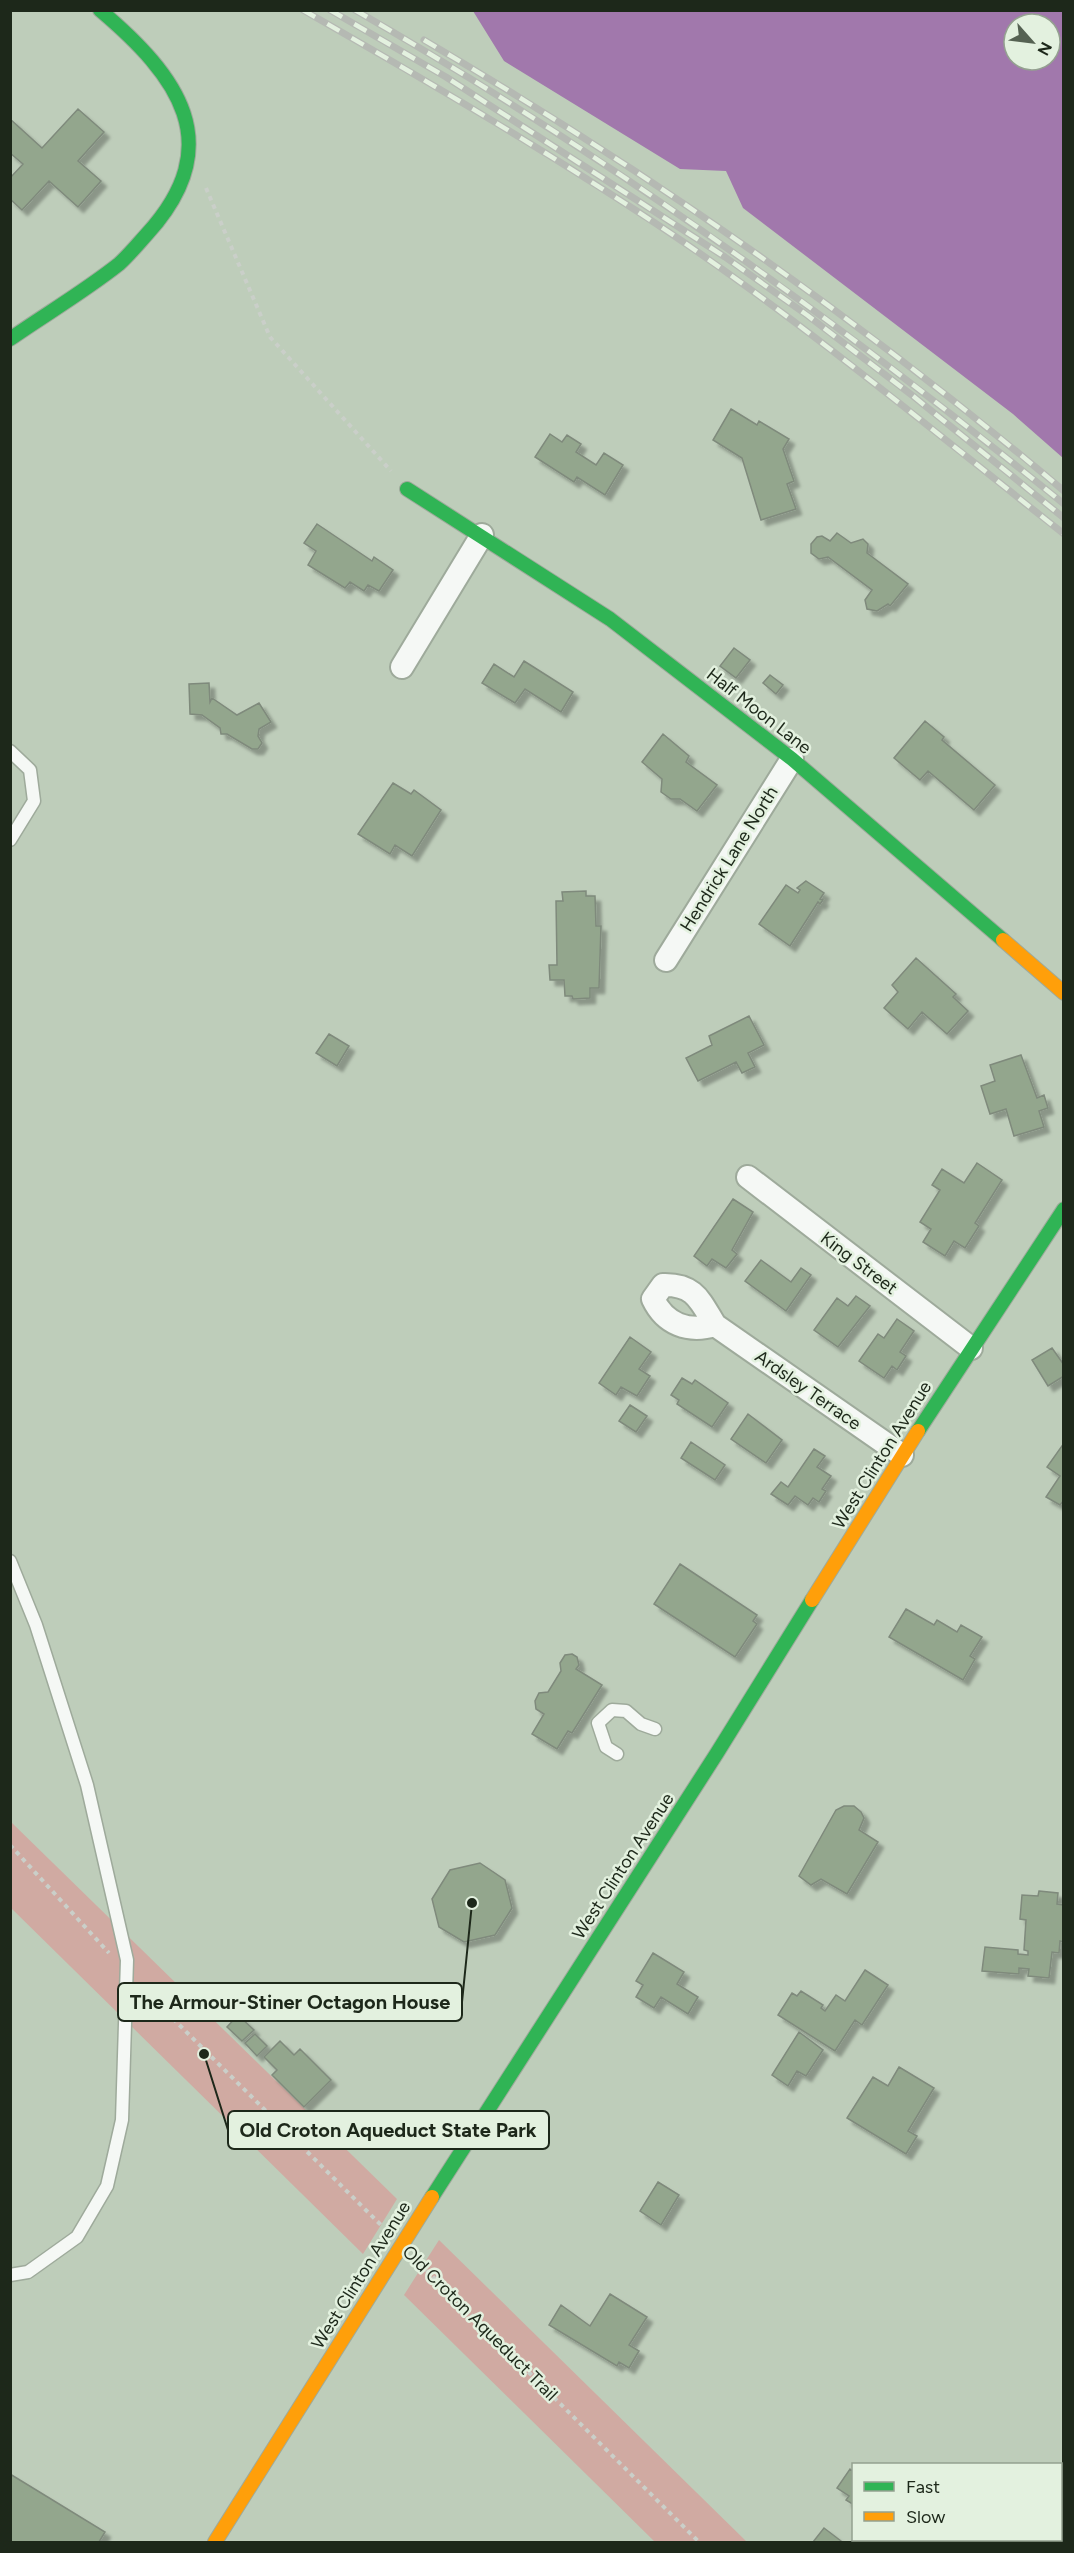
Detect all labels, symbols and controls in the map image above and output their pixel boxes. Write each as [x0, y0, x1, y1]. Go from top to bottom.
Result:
north arrow [1002, 12, 1062, 72]
text: N [1034, 39, 1056, 59]
street label: Half Moon Lane [702, 663, 816, 759]
street label: Hendrick Lane North [675, 782, 783, 936]
street label: King Street [816, 1227, 902, 1299]
street label: Ardsley Terrace [751, 1345, 865, 1435]
street label: West Clinton Avenue [828, 1377, 936, 1533]
street label: West Clinton Avenue [568, 1789, 679, 1943]
callout: The Armour-Stiner Octagon House [118, 1983, 462, 2021]
text: The Armour-Stiner Octagon House [130, 1990, 450, 2014]
callout: Old Croton Aqueduct State Park [228, 2111, 549, 2149]
text: Old Croton Aqueduct State Park [239, 2118, 537, 2142]
street label: West Clinton Avenue [307, 2197, 415, 2353]
street label: Old Croton Aqueduct Trail [398, 2241, 562, 2405]
legend [852, 2463, 1062, 2541]
text: Fast [906, 2476, 940, 2498]
text: Slow [906, 2506, 945, 2528]

